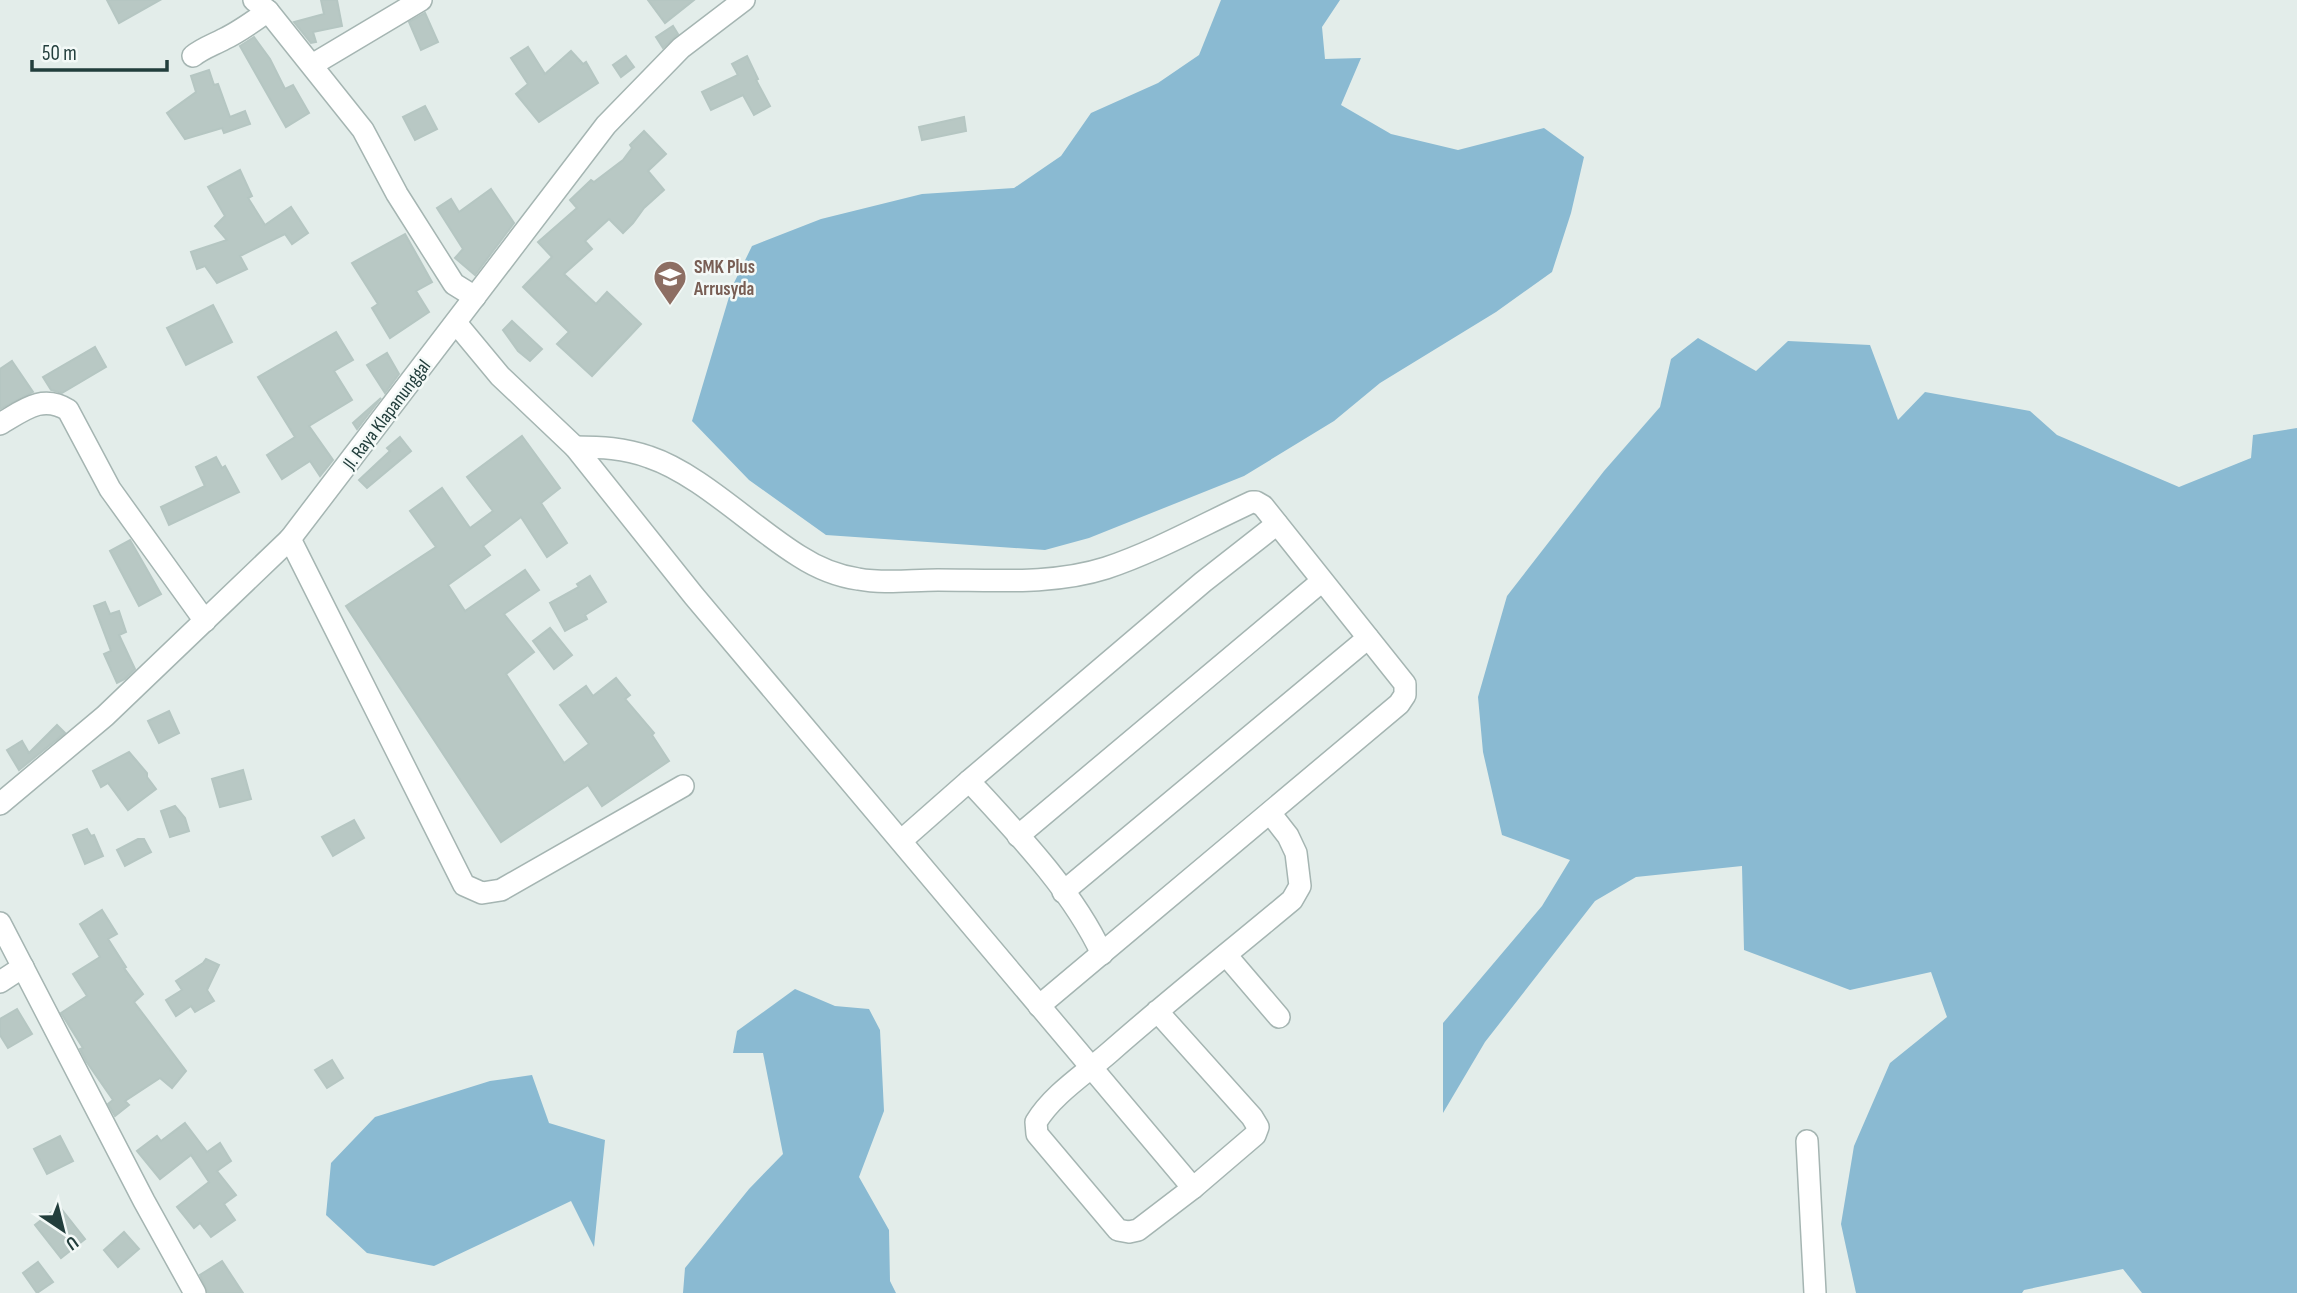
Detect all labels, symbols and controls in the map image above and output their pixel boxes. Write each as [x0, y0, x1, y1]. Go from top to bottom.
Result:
scale bar [32, 28, 166, 72]
text: 50 m [42, 41, 77, 66]
place label: SMK Plus Arrusyda [693, 256, 755, 301]
school or university icon: SMK Plus Arrusyda [651, 258, 689, 307]
street label: Jl. Raya Klapanunggal [338, 355, 436, 475]
north arrow [28, 1195, 98, 1265]
text: U [61, 1230, 83, 1255]

